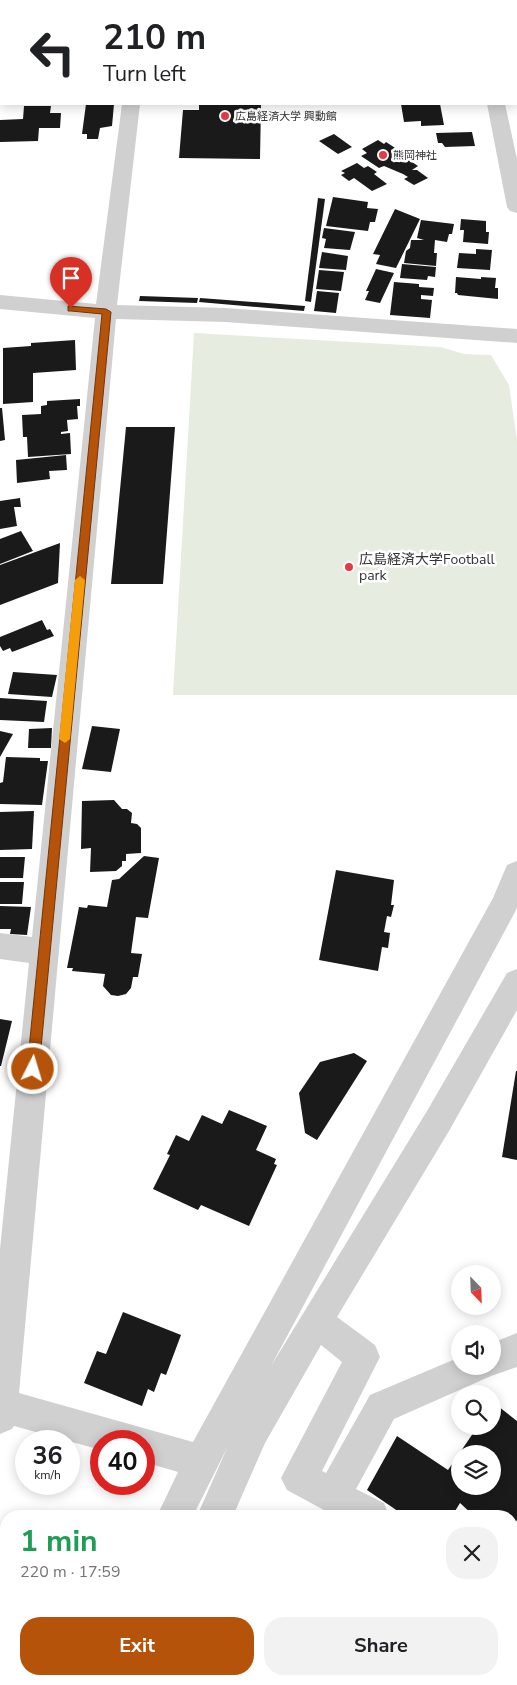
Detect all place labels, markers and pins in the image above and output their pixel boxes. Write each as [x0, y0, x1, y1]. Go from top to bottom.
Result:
place label: 広島経済大学 興動館 [235, 109, 337, 124]
marker: 広島経済大学 興動館 [219, 110, 231, 122]
place label: 熊岡神社 [393, 148, 437, 163]
marker: 熊岡神社 [377, 149, 389, 161]
pin [50, 257, 92, 308]
place label: 広島経済大学Football park [359, 550, 496, 585]
marker: 広島経済大学Football park [343, 561, 355, 573]

